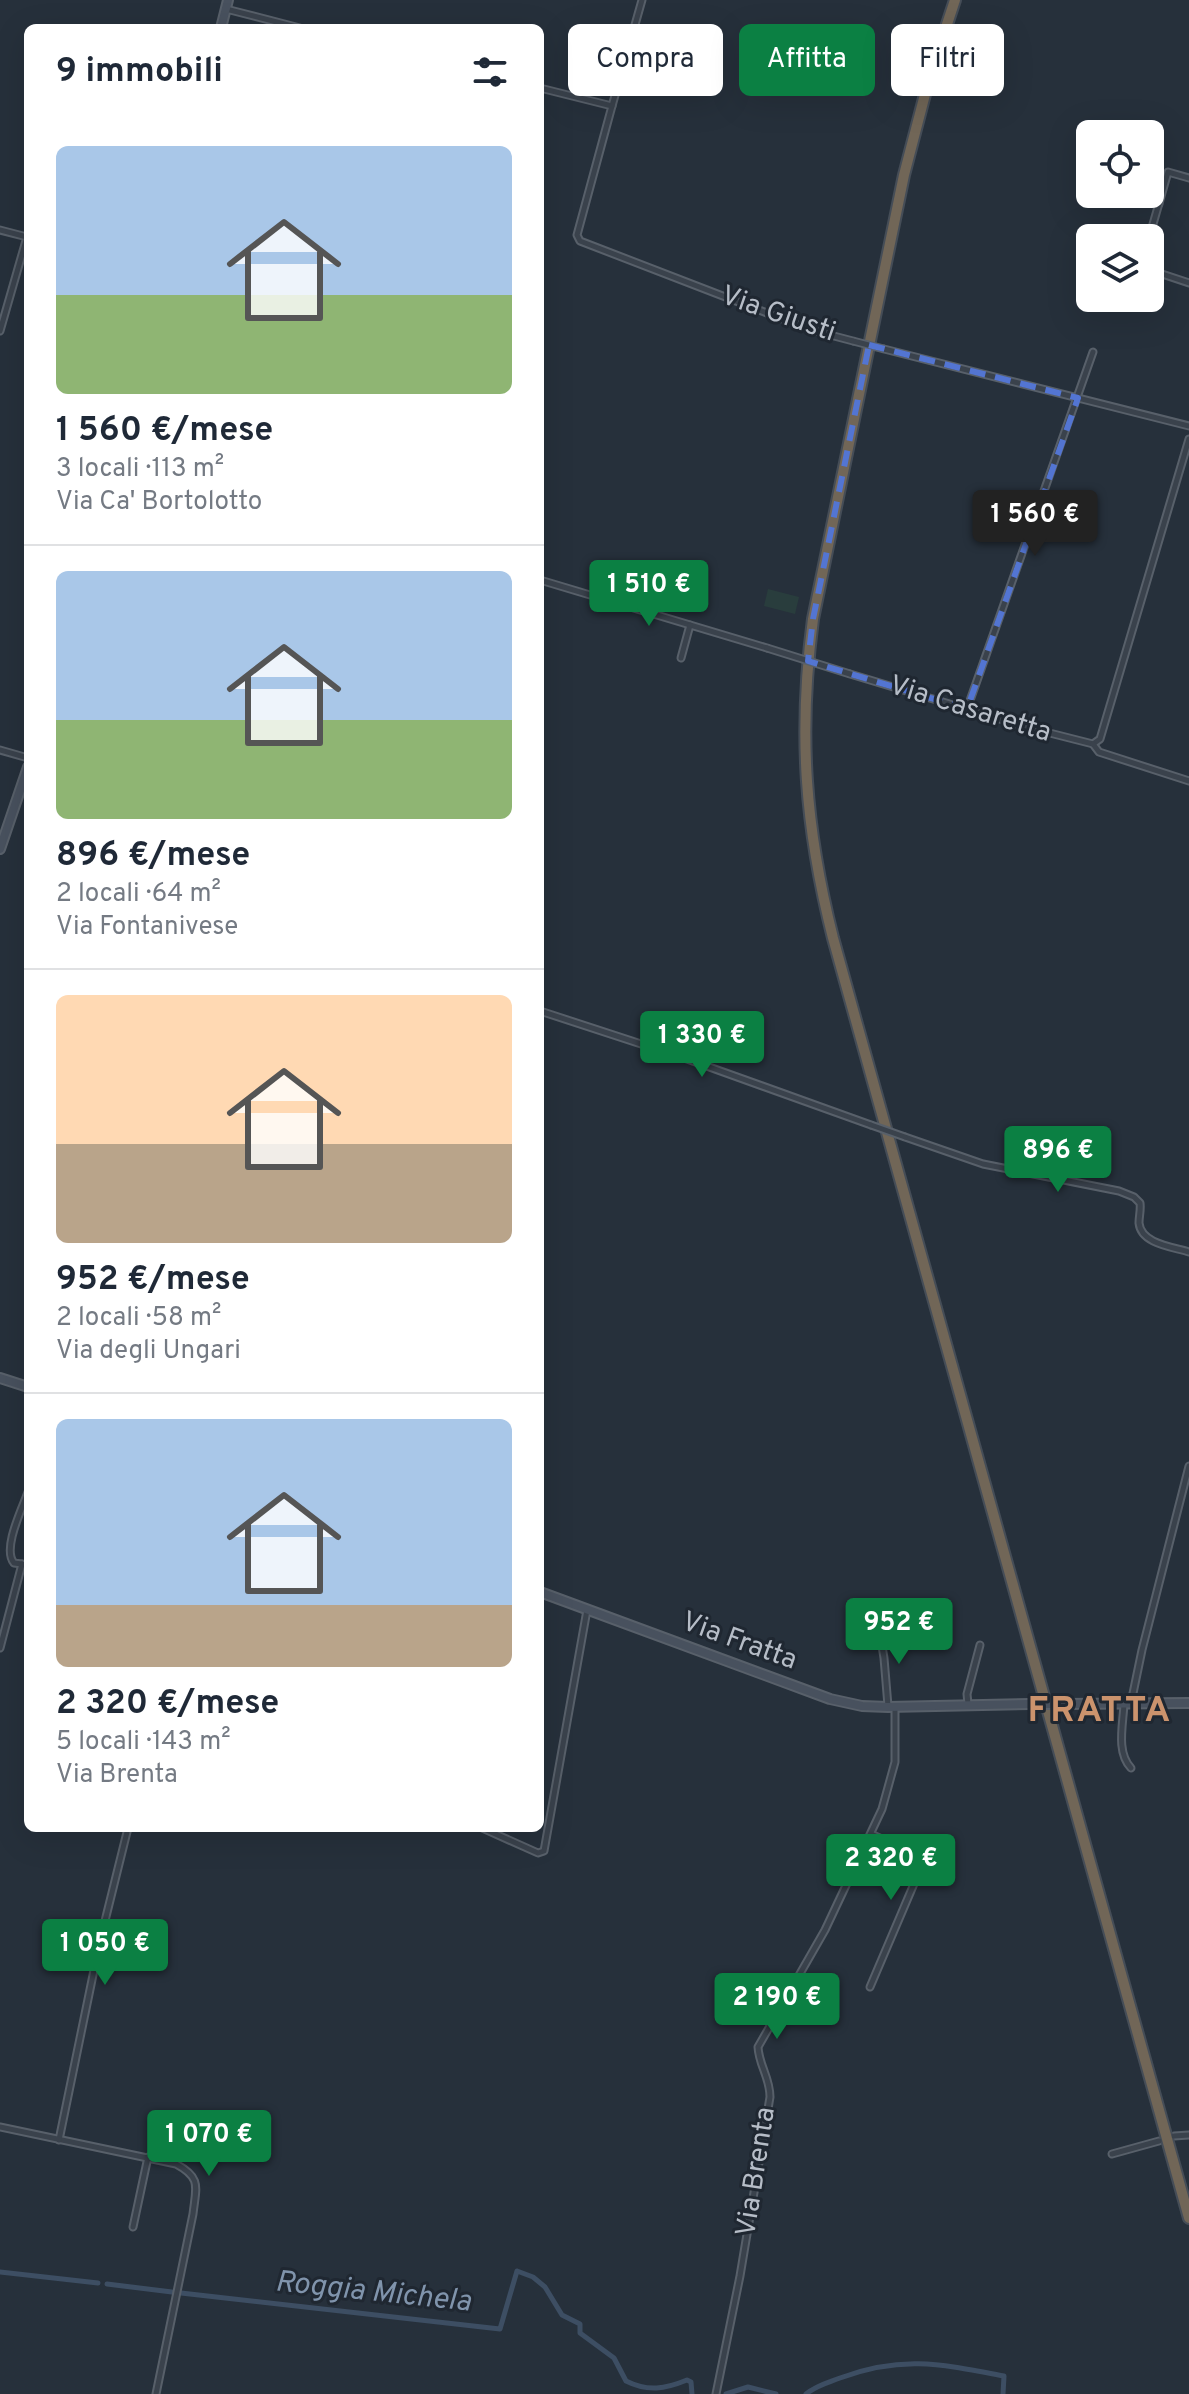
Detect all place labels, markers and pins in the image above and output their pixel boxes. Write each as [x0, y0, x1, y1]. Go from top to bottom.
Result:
pin: 1 560 € [961, 490, 1109, 558]
pin: 1 510 € [575, 560, 723, 628]
pin: 1 330 € [628, 1011, 776, 1079]
pin: 896 € [1002, 1126, 1114, 1194]
pin: 952 € [843, 1598, 955, 1666]
pin: 2 320 € [817, 1834, 965, 1902]
pin: 1 050 € [31, 1919, 179, 1987]
pin: 2 190 € [703, 1973, 851, 2041]
pin: 1 070 € [135, 2110, 283, 2178]

